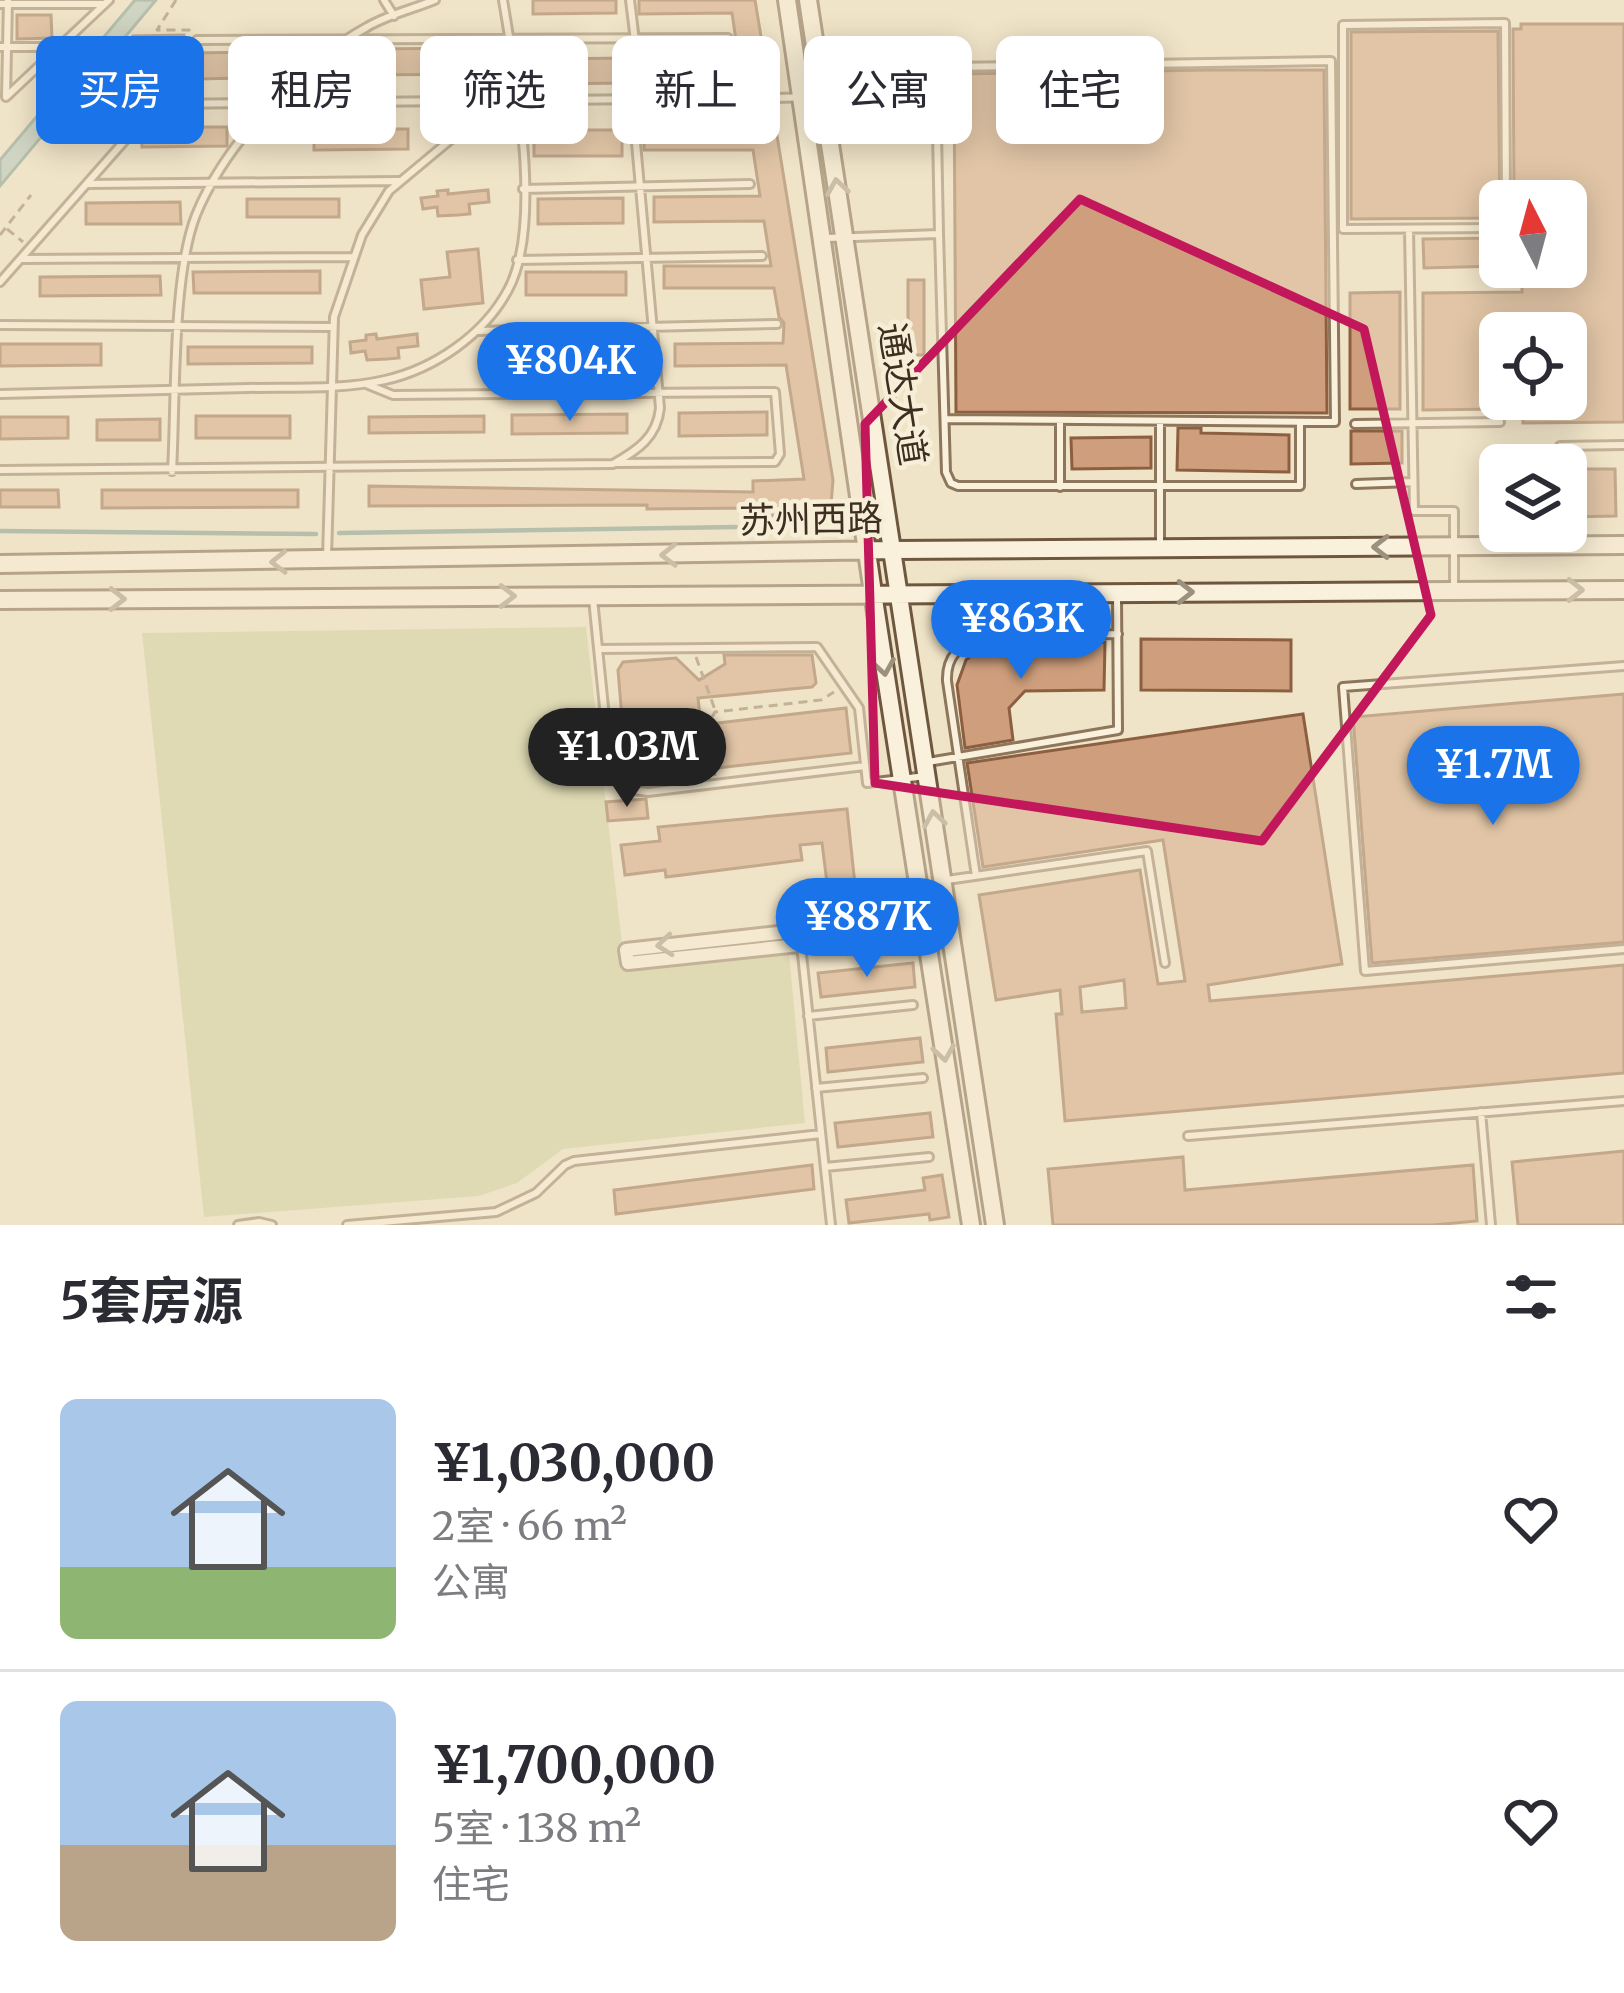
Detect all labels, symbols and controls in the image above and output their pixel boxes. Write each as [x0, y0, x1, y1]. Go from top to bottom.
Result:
chip: 买房 [36, 36, 204, 144]
chip: 租房 [228, 36, 396, 144]
chip: 筛选 [420, 36, 588, 144]
chip: 新上 [612, 36, 780, 144]
chip: 公寓 [804, 36, 972, 144]
chip: 住宅 [996, 36, 1164, 144]
one-way arrow [826, 177, 851, 197]
north arrow [1479, 180, 1587, 288]
map controls [1479, 180, 1587, 552]
button: locate [1479, 312, 1587, 420]
street label: 通达大道 [869, 319, 936, 469]
pin: ¥804K [486, 322, 654, 424]
text: ¥804K [504, 336, 636, 385]
button: layers [1479, 444, 1587, 552]
street label: 苏州西路 [739, 496, 883, 543]
one-way arrow [1371, 534, 1389, 560]
one-way arrow [659, 541, 678, 567]
one-way arrow [269, 548, 288, 574]
one-way arrow [1567, 577, 1585, 603]
one-way arrow [1177, 579, 1195, 605]
pin: ¥863K [937, 580, 1105, 682]
one-way arrow [499, 583, 517, 609]
one-way arrow [109, 586, 127, 612]
text: ¥863K [958, 594, 1084, 643]
one-way arrow [871, 657, 896, 677]
pin: ¥1.03M [529, 708, 725, 810]
text: ¥1.03M [555, 722, 699, 771]
pin: ¥1.7M [1409, 726, 1577, 828]
text: ¥1.7M [1434, 740, 1552, 789]
one-way arrow [922, 809, 948, 828]
pin: ¥887K [783, 878, 951, 980]
text: ¥887K [803, 892, 931, 941]
one-way arrow [655, 932, 675, 958]
one-way arrow [930, 1043, 956, 1062]
icon: filters [1498, 1264, 1564, 1330]
text: 5套房源 [60, 1269, 243, 1333]
text: ¥1,030,000 [432, 1431, 715, 1495]
icon: home [156, 1447, 300, 1591]
icon: heart [1498, 1486, 1564, 1552]
text: 2室 · 66 m² [432, 1502, 627, 1551]
text: 公寓 [432, 1558, 510, 1607]
text: ¥1,700,000 [432, 1733, 716, 1797]
icon: home [156, 1749, 300, 1893]
icon: heart [1498, 1788, 1564, 1854]
text: 5室 · 138 m² [432, 1804, 641, 1853]
text: 住宅 [432, 1860, 510, 1909]

